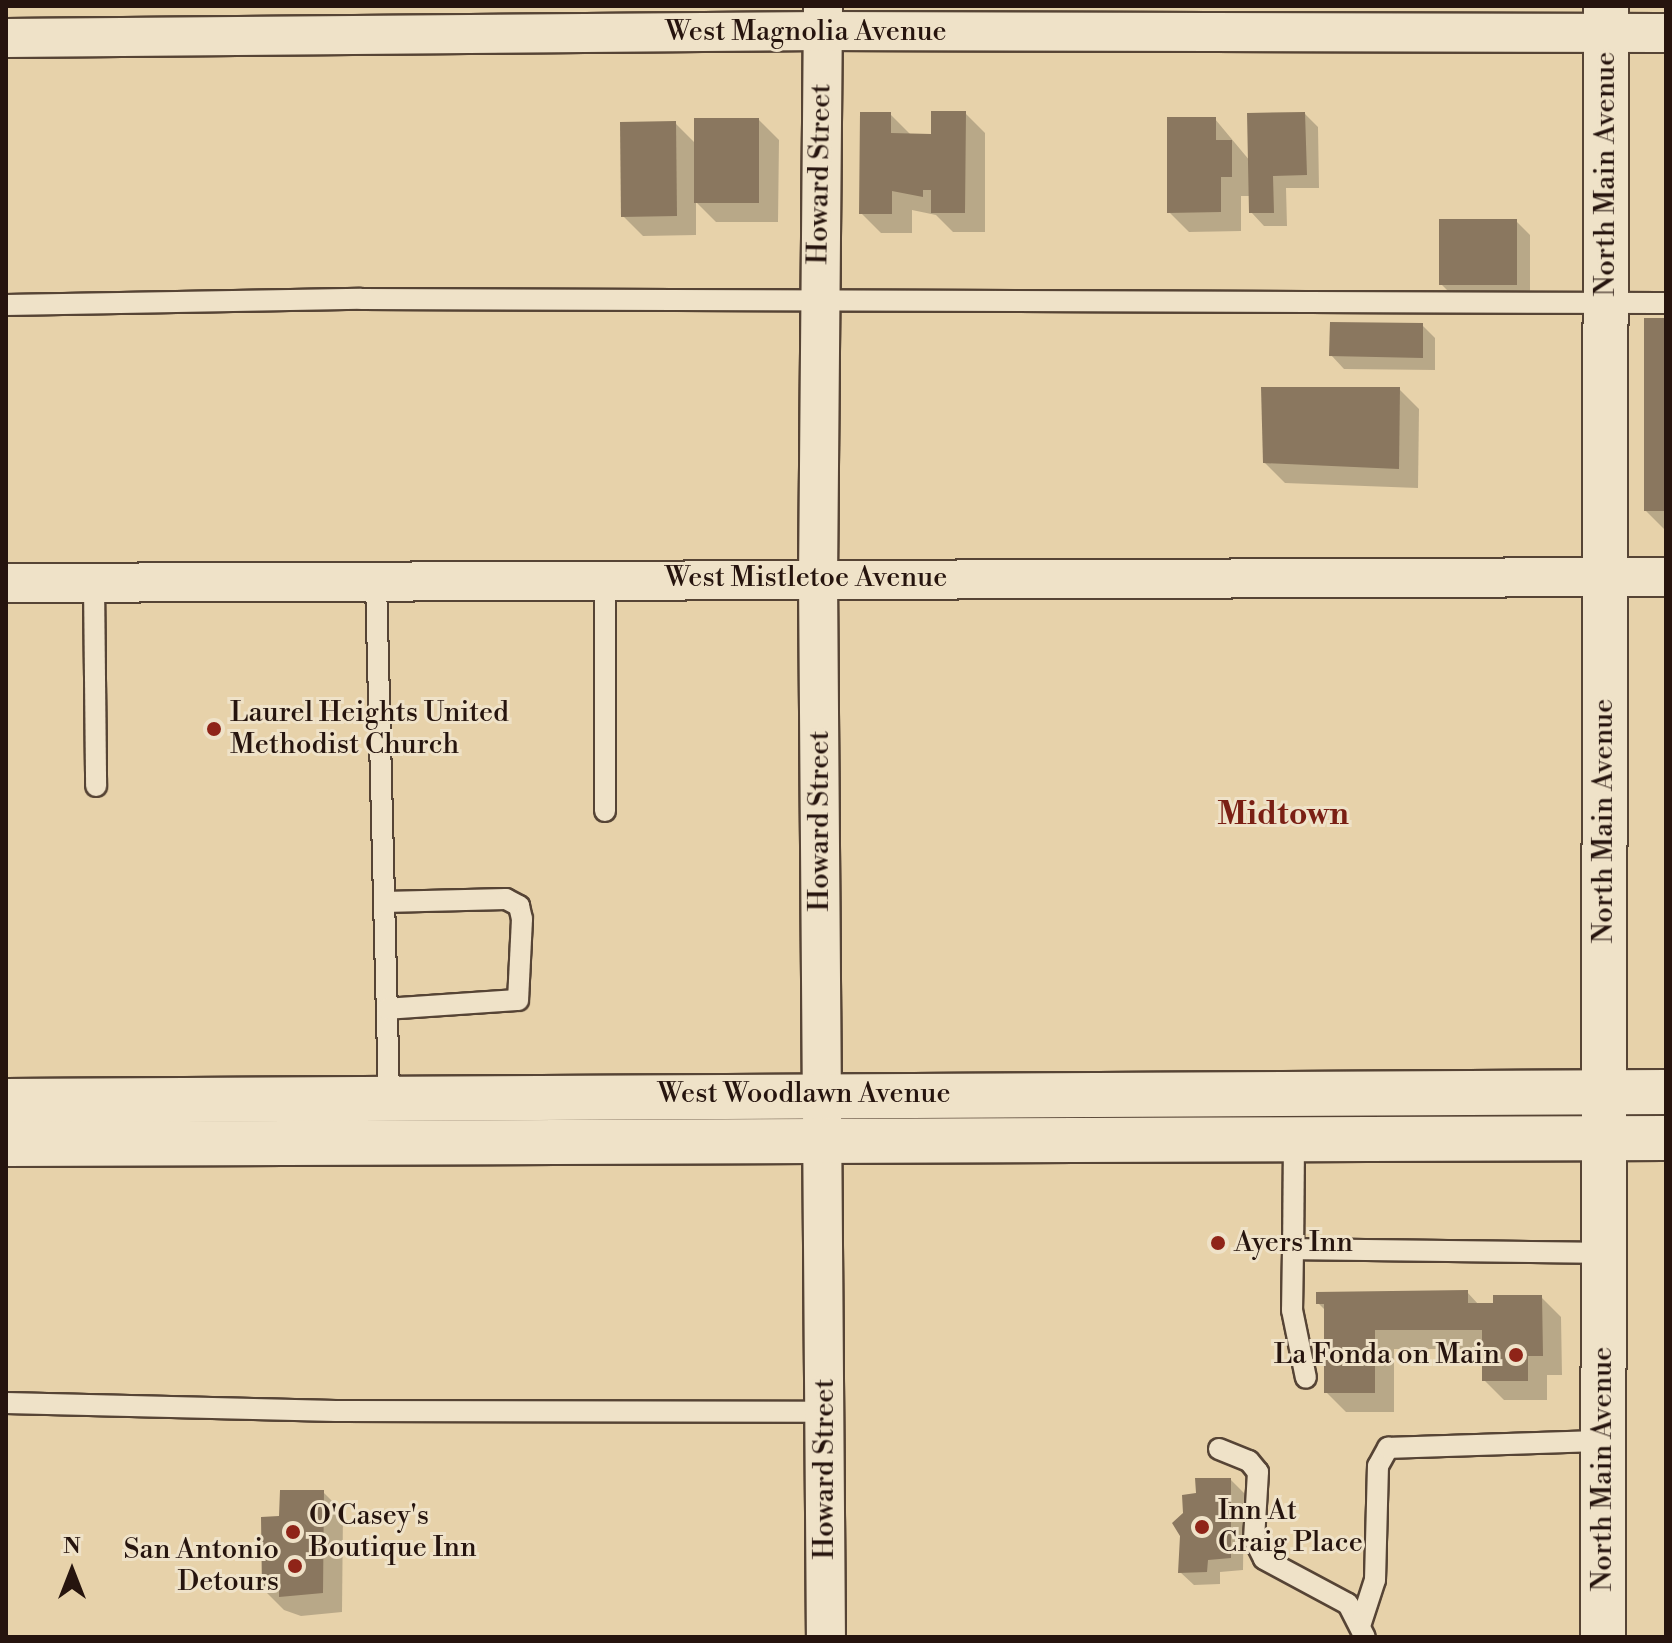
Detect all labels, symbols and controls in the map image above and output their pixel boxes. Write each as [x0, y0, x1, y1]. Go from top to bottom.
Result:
street label: West Magnolia Avenue [665, 15, 947, 49]
street label: North Main Avenue [1589, 52, 1623, 296]
street label: Howard Street [802, 83, 838, 265]
street label: West Mistletoe Avenue [665, 561, 947, 595]
place label: Laurel Heights United Methodist Church [230, 696, 509, 762]
street label: North Main Avenue [1587, 699, 1621, 943]
marker: Laurel Heights United Methodist Church [205, 720, 223, 738]
street label: Howard Street [803, 731, 837, 911]
district label: Midtown [1217, 795, 1349, 833]
street label: West Woodlawn Avenue [657, 1077, 951, 1111]
place label: Ayers Inn [1234, 1226, 1353, 1260]
marker: Ayers Inn [1209, 1234, 1227, 1252]
place label: La Fonda on Main [1274, 1338, 1500, 1372]
marker: La Fonda on Main [1507, 1346, 1525, 1364]
street label: North Main Avenue [1586, 1347, 1620, 1591]
street label: Howard Street [808, 1379, 842, 1559]
place label: Inn At Craig Place [1218, 1494, 1363, 1560]
place label: O'Casey's Boutique Inn [309, 1499, 477, 1565]
marker: Inn At Craig Place [1193, 1518, 1211, 1536]
marker: O'Casey's Boutique Inn [284, 1523, 302, 1541]
north arrow [32, 1531, 112, 1611]
text: N [63, 1533, 81, 1560]
place label: San Antonio Detours [123, 1533, 279, 1599]
marker: San Antonio Detours [286, 1557, 304, 1575]

